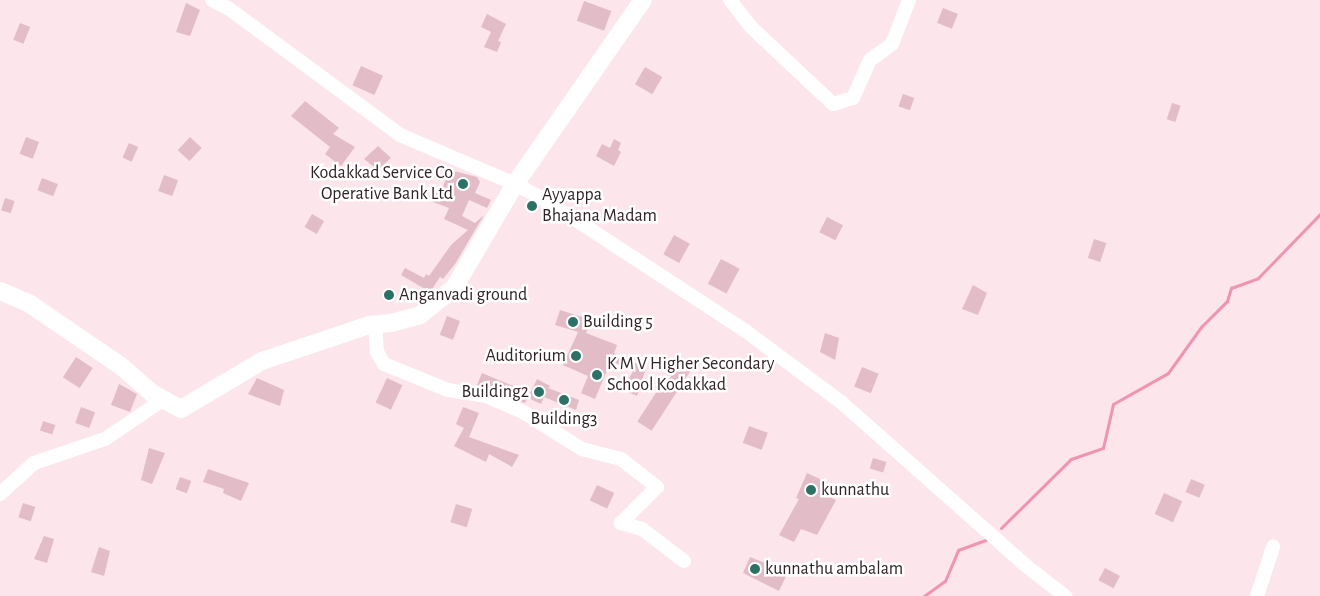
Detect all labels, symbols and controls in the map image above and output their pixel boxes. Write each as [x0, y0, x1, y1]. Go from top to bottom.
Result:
place label: Kodakkad Service Co Operative Bank Ltd [310, 163, 453, 205]
marker: Kodakkad Service Co Operative Bank Ltd [457, 178, 469, 190]
place label: Ayyappa Bhajana Madam [542, 185, 657, 228]
marker: Ayyappa Bhajana Madam [526, 200, 538, 212]
place label: Anganvadi ground [399, 284, 527, 306]
marker: Anganvadi ground [383, 289, 395, 301]
place label: Building 5 [583, 311, 653, 333]
marker: Building 5 [567, 316, 579, 328]
place label: Auditorium [485, 345, 566, 367]
marker: Auditorium [570, 350, 582, 362]
place label: K M V Higher Secondary School Kodakkad [607, 354, 774, 396]
marker: K M V Higher Secondary School Kodakkad [591, 369, 603, 381]
place label: Building2 [461, 381, 529, 403]
marker: Building2 [533, 386, 545, 398]
marker: Building3 [558, 394, 570, 406]
place label: Building3 [531, 408, 597, 430]
place label: kunnathu [821, 479, 889, 501]
marker: kunnathu [805, 484, 817, 496]
place label: kunnathu ambalam [765, 558, 903, 580]
marker: kunnathu ambalam [749, 563, 761, 575]

